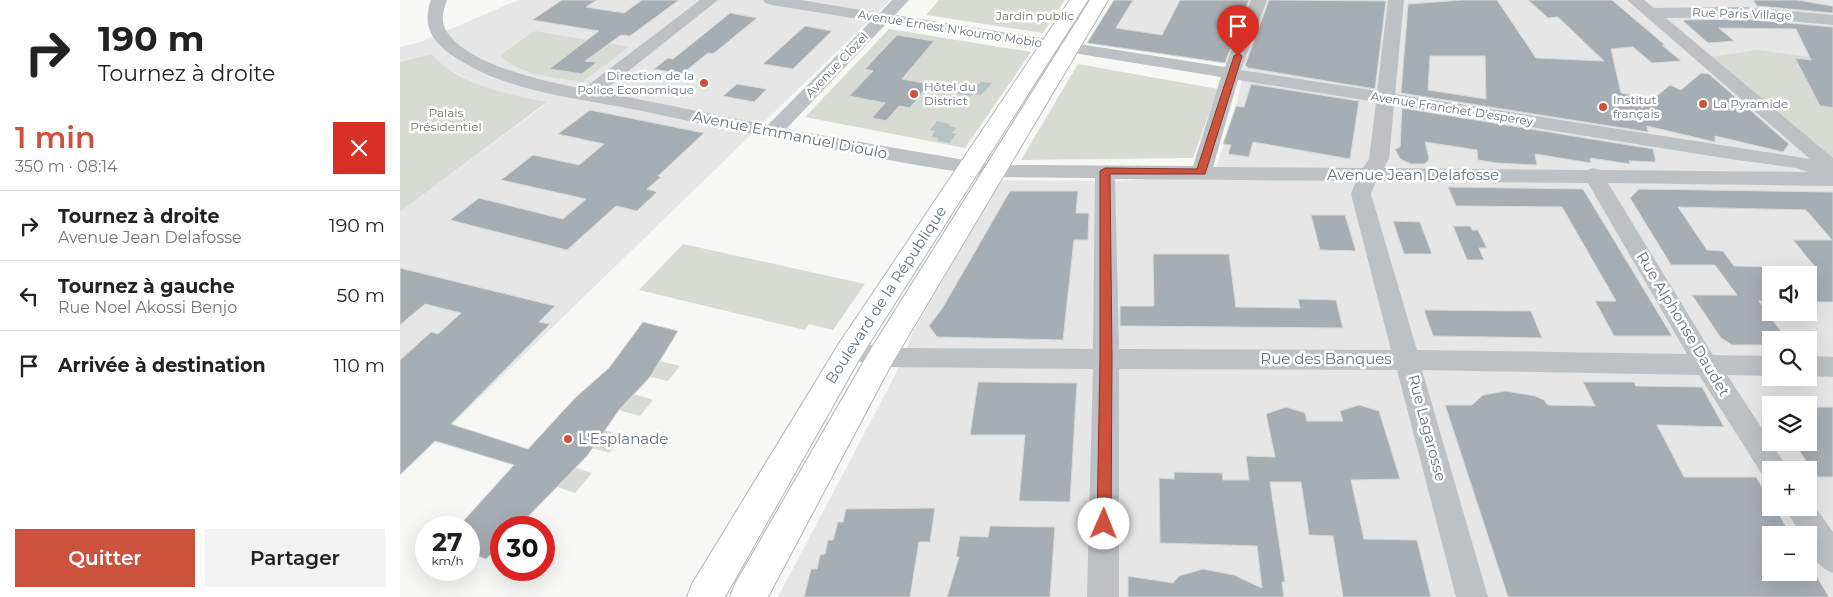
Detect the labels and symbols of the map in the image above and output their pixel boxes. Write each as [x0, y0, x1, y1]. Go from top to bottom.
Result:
street label: Rue Paris Village [1692, 4, 1792, 23]
pin [1217, 5, 1259, 56]
street label: Avenue Ernest N'koumo Mobio [857, 7, 1043, 50]
park label: Jardin public [995, 8, 1074, 23]
street label: Avenue Clozel [802, 29, 871, 100]
place label: Direction de la Police Economique [577, 68, 694, 97]
marker: Direction de la Police Economique [698, 77, 710, 89]
place label: Hôtel du District [924, 79, 976, 108]
marker: Hôtel du District [908, 88, 920, 100]
street label: Avenue Franchet D'esperey [1370, 88, 1535, 129]
place label: Institut français [1613, 92, 1660, 121]
place label: La Pyramide [1713, 96, 1788, 111]
marker: La Pyramide [1697, 98, 1709, 110]
marker: Institut français [1597, 101, 1609, 113]
park label: Palais Présidentiel [410, 105, 482, 134]
street label: Avenue Emmanuel Dioulo [691, 106, 889, 163]
street label: Avenue Jean Delafosse [1327, 165, 1499, 184]
street label: Boulevard de la République [821, 202, 950, 387]
street label: Rue Alphonse Daudet [1633, 248, 1734, 400]
street label: Rue des Banques [1260, 349, 1392, 368]
street label: Rue Lagarosse [1404, 372, 1451, 483]
place label: L'Esplanade [578, 429, 668, 448]
marker: L'Esplanade [562, 433, 574, 445]
position arrow [1077, 497, 1129, 549]
speed limit sign: 30 [490, 516, 555, 581]

